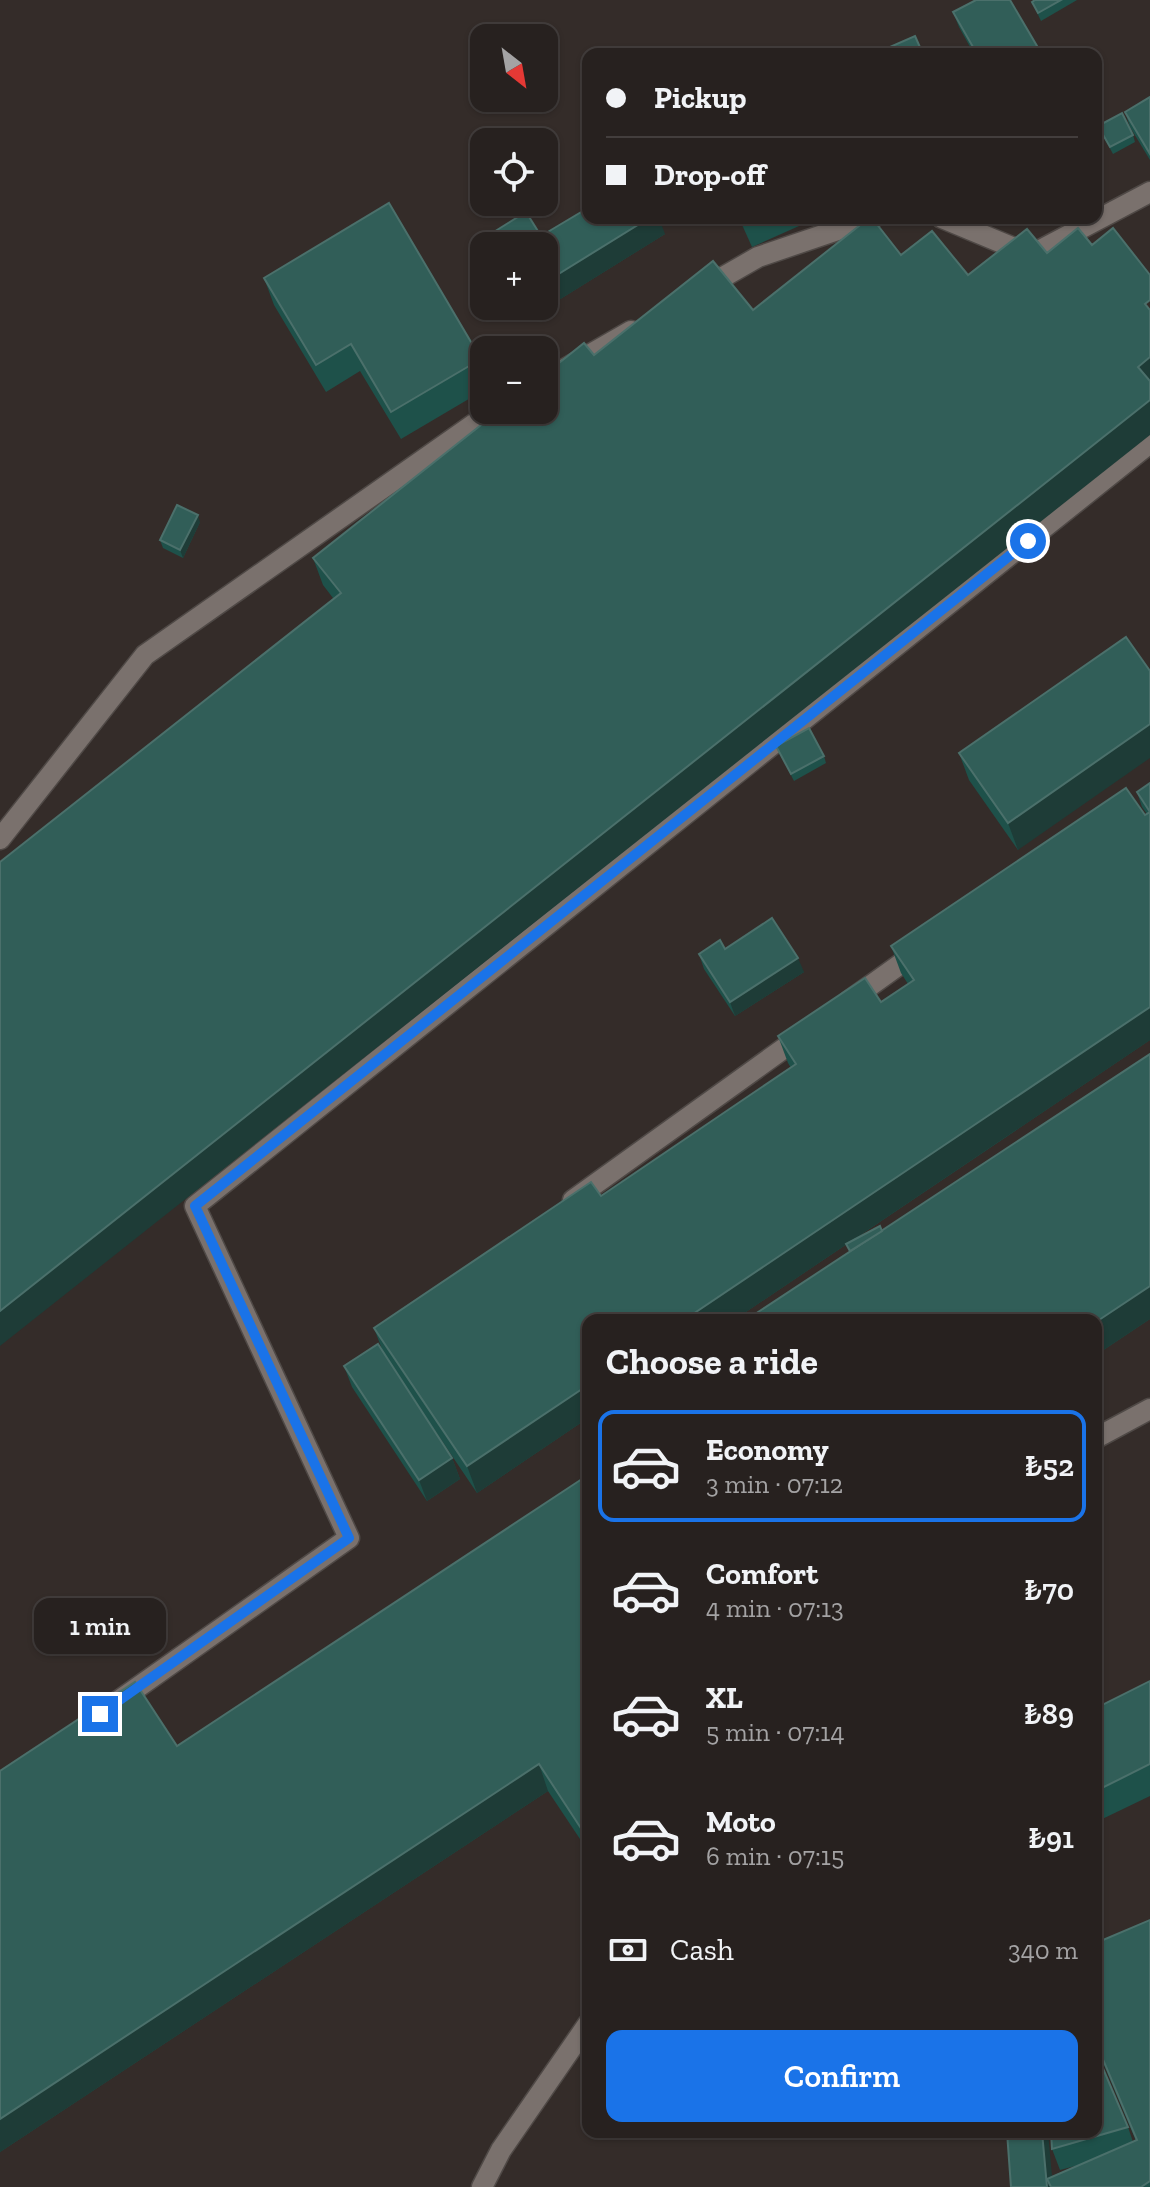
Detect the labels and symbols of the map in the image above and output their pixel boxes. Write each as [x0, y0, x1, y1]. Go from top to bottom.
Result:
north arrow [470, 24, 558, 112]
route start [1010, 523, 1046, 559]
callout: 1 min [34, 1598, 166, 1654]
route end [82, 1696, 118, 1732]

